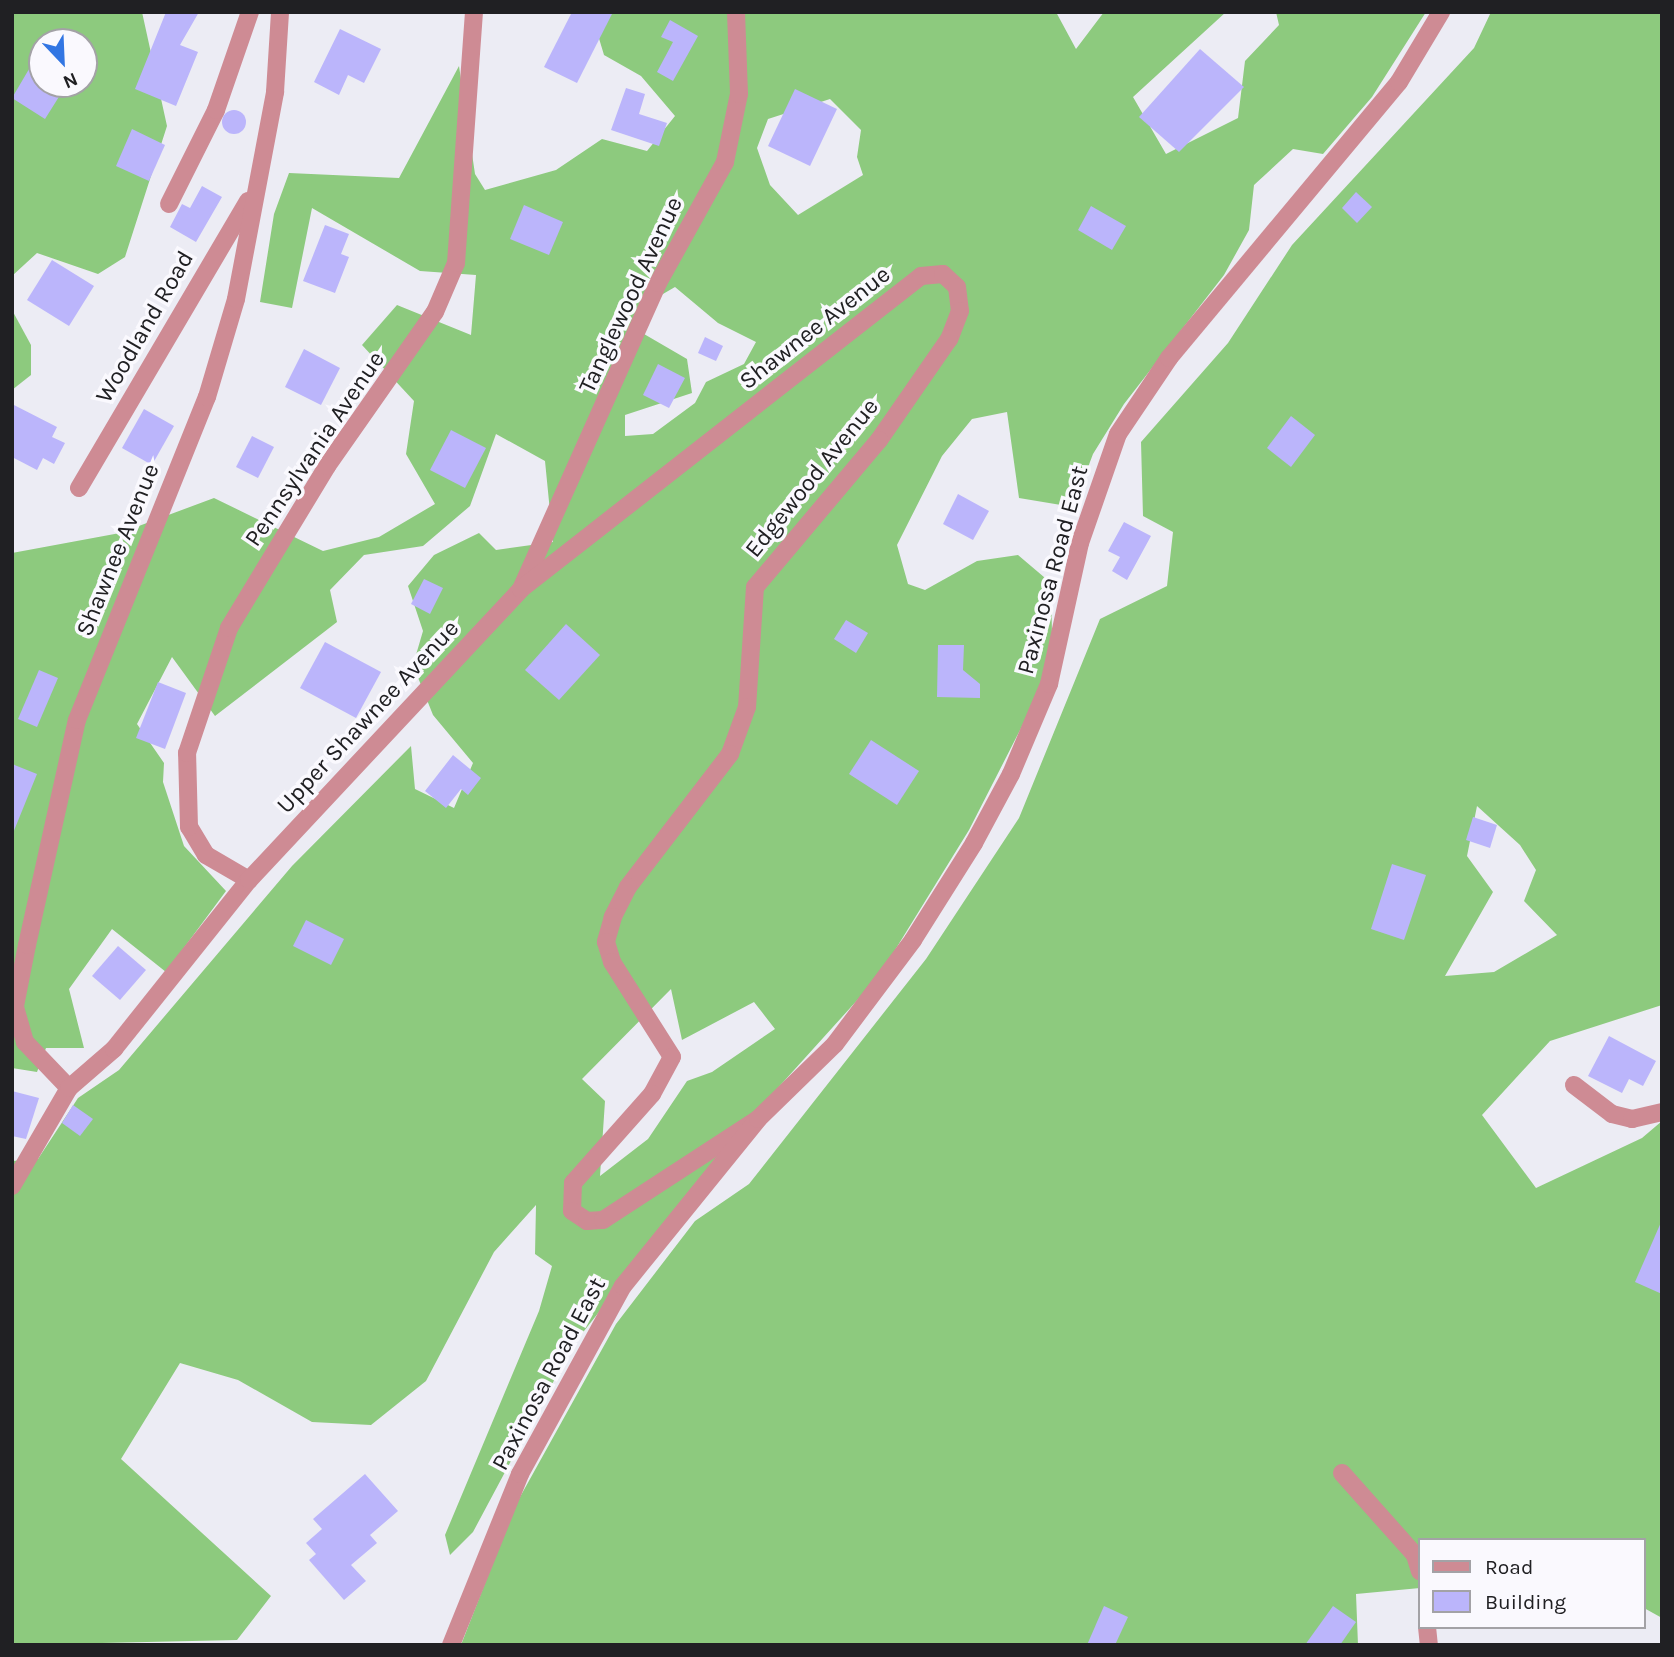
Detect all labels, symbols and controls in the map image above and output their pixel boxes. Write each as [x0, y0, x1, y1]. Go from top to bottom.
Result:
north arrow [28, 28, 98, 98]
text: N [60, 68, 81, 93]
street label: Tanglewood Avenue [573, 193, 689, 397]
street label: Woodland Road [90, 246, 200, 408]
street label: Shawnee Avenue [734, 260, 896, 396]
street label: Pennsylvania Avenue [239, 346, 391, 552]
street label: Edgewood Avenue [739, 393, 885, 563]
street label: Shawnee Avenue [70, 460, 166, 640]
street label: Paxinosa Road East [1011, 463, 1095, 677]
street label: Upper Shawnee Avenue [271, 614, 465, 820]
street label: Paxinosa Road East [486, 1273, 612, 1475]
legend [1418, 1538, 1646, 1629]
text: Road [1485, 1555, 1533, 1579]
text: Building [1485, 1590, 1566, 1614]

